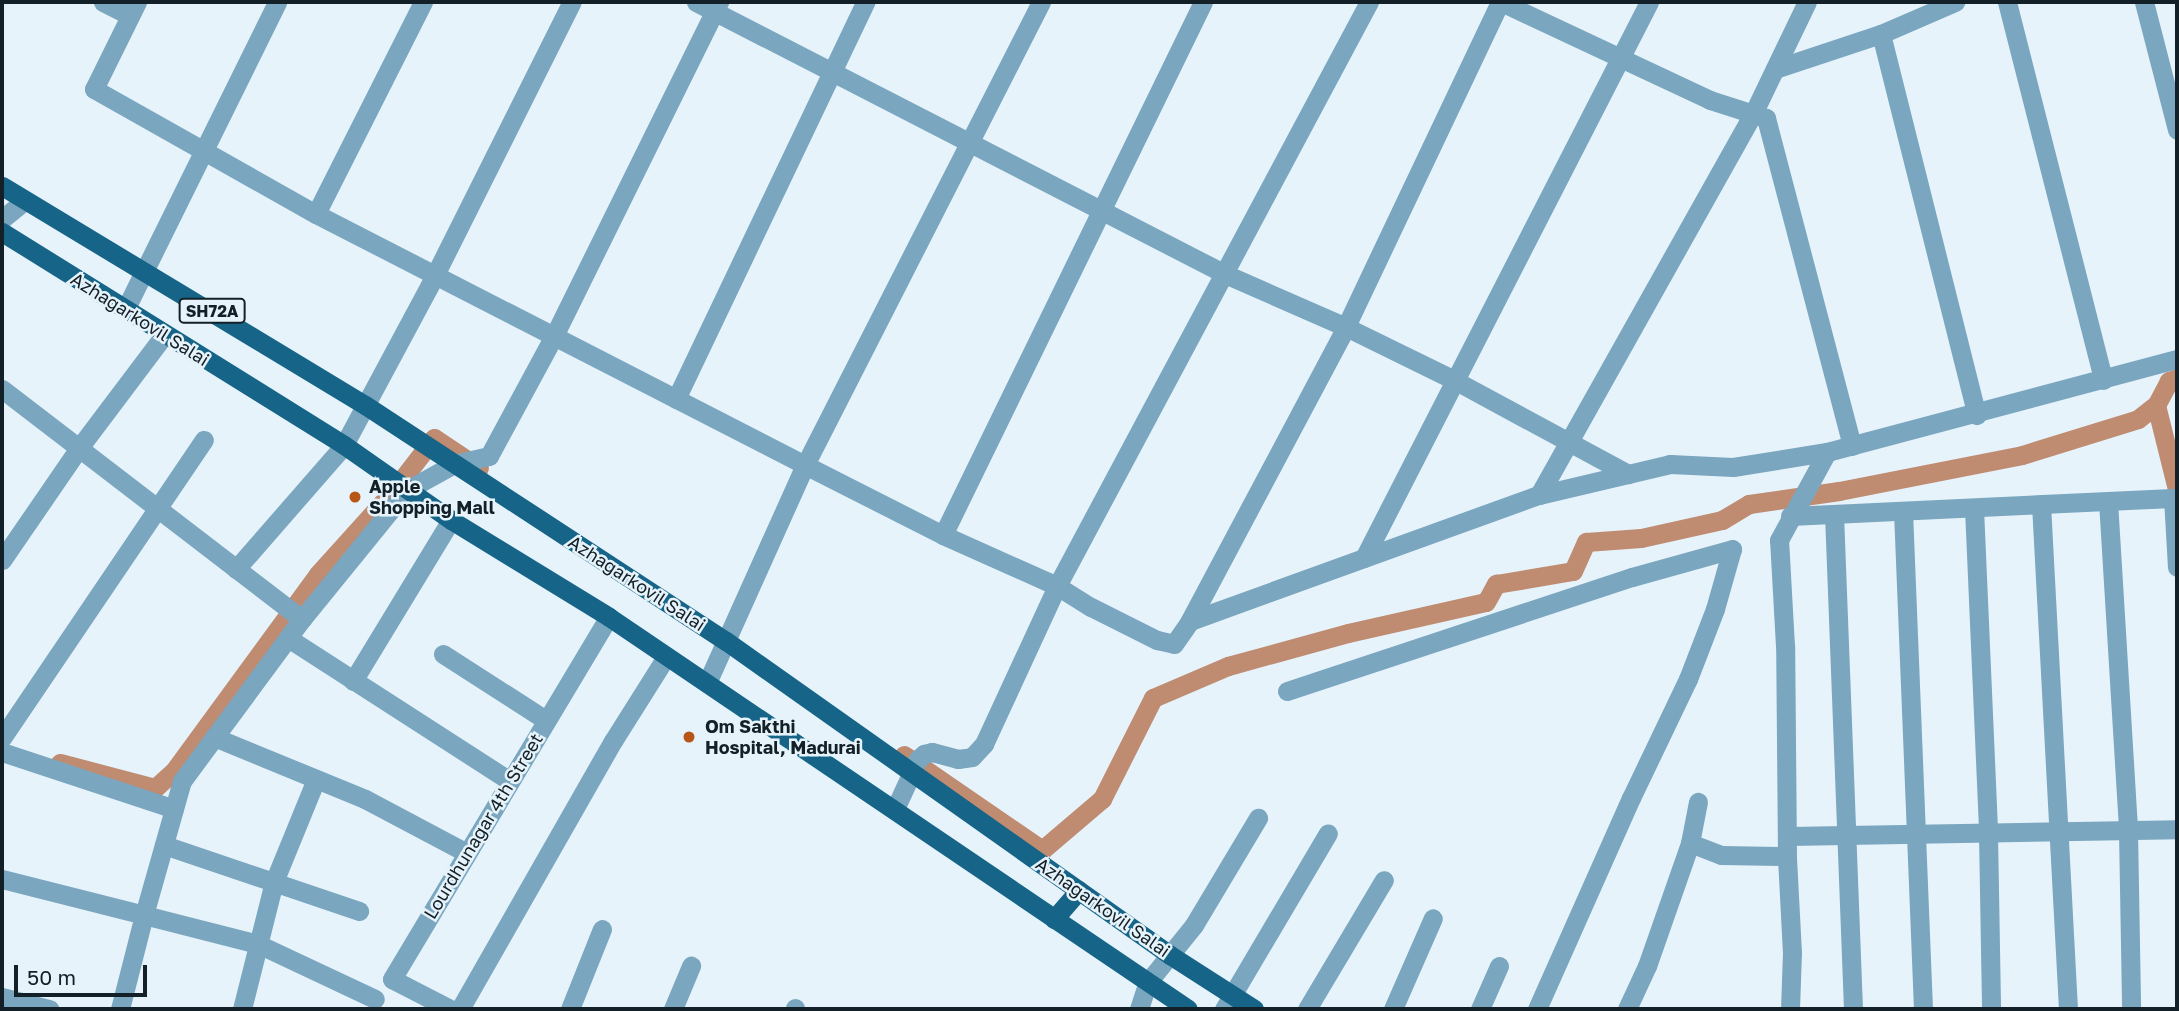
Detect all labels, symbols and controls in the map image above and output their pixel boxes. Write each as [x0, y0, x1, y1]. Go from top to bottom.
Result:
street label: Azhagarkovil Salai [67, 268, 213, 370]
road number: SH72A [177, 298, 247, 324]
place label: Apple Shopping Mall [369, 476, 495, 518]
marker: Apple Shopping Mall [347, 489, 363, 505]
street label: Azhagarkovil Salai [565, 531, 709, 635]
place label: Om Sakthi Hospital, Madurai [705, 716, 861, 758]
marker: Om Sakthi Hospital, Madurai [679, 727, 699, 747]
street label: Lourdhunagar 4th Street [419, 729, 547, 923]
street label: Azhagarkovil Salai [1032, 853, 1174, 961]
scale bar [18, 951, 150, 995]
text: 50 m [27, 964, 76, 990]

